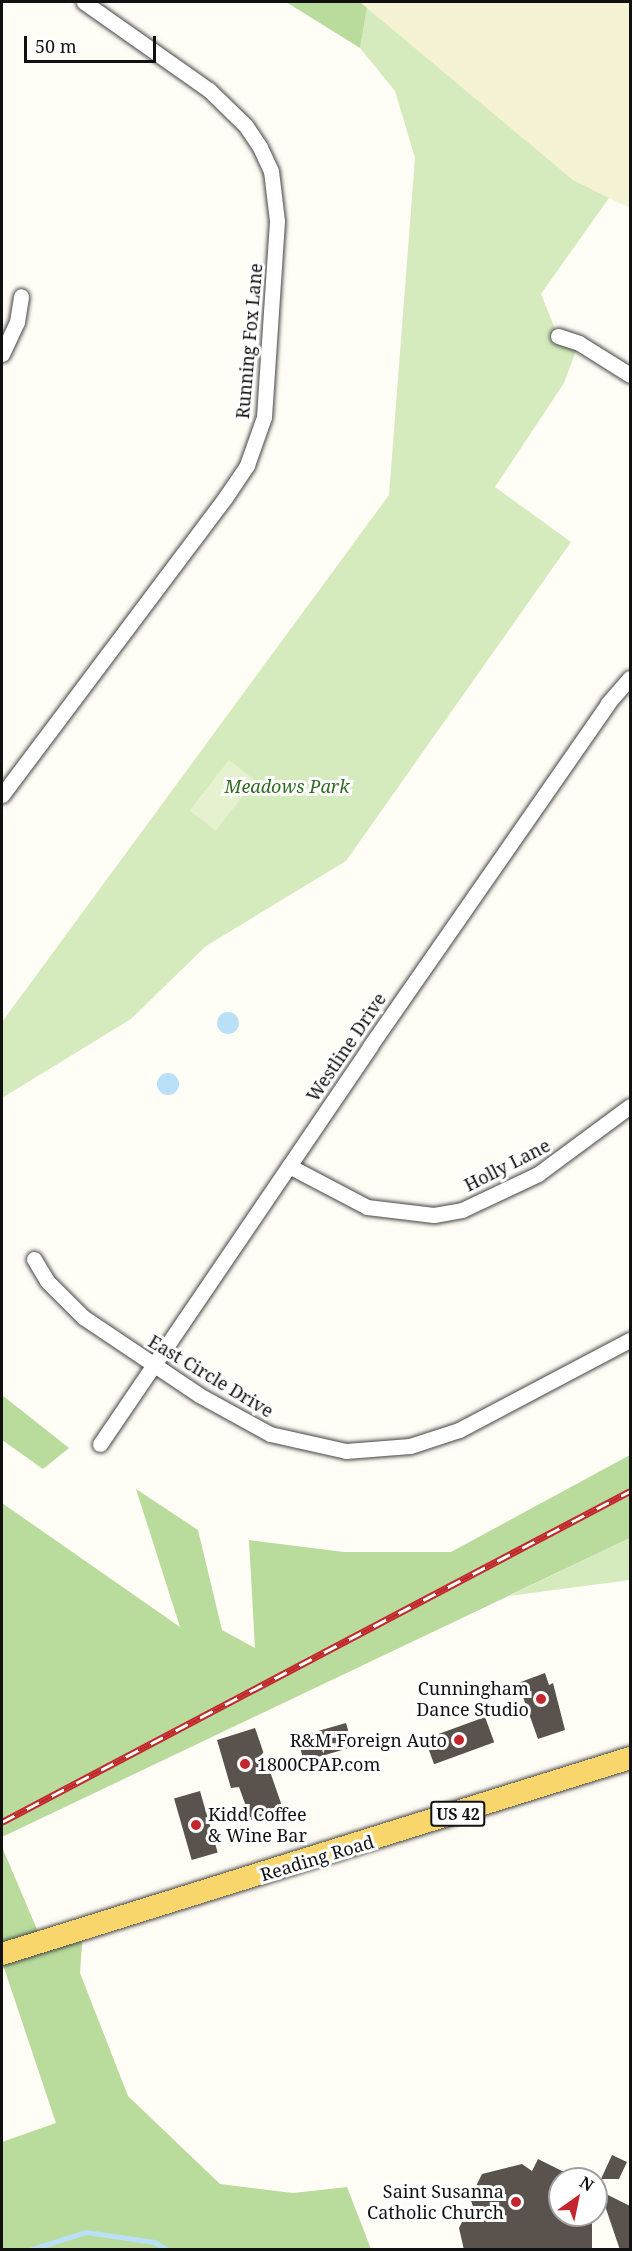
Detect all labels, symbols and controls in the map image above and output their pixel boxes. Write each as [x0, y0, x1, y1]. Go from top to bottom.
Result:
scale bar [27, 24, 159, 62]
text: 50 m [35, 34, 77, 58]
street label: Running Fox Lane [231, 262, 267, 420]
park label: Meadows Park [225, 775, 349, 797]
street label: Westline Drive [302, 989, 390, 1105]
street label: Holly Lane [461, 1134, 553, 1196]
street label: East Circle Drive [145, 1330, 277, 1422]
place label: Cunningham Dance Studio [416, 1678, 529, 1720]
marker: Cunningham Dance Studio [534, 1692, 548, 1706]
place label: R&M Foreign Auto [290, 1729, 447, 1751]
marker: R&M Foreign Auto [452, 1733, 466, 1747]
place label: 1800CPAP.com [257, 1753, 380, 1775]
marker: 1800CPAP.com [238, 1757, 252, 1771]
road number: US 42 [430, 1801, 486, 1827]
place label: Kidd Coffee & Wine Bar [208, 1804, 307, 1846]
marker: Kidd Coffee & Wine Bar [189, 1818, 203, 1832]
street label: Reading Road [258, 1830, 376, 1886]
north arrow [548, 2167, 608, 2227]
text: N [575, 2171, 598, 2196]
place label: Saint Susanna Catholic Church [367, 2181, 504, 2224]
marker: Saint Susanna Catholic Church [509, 2195, 523, 2209]

